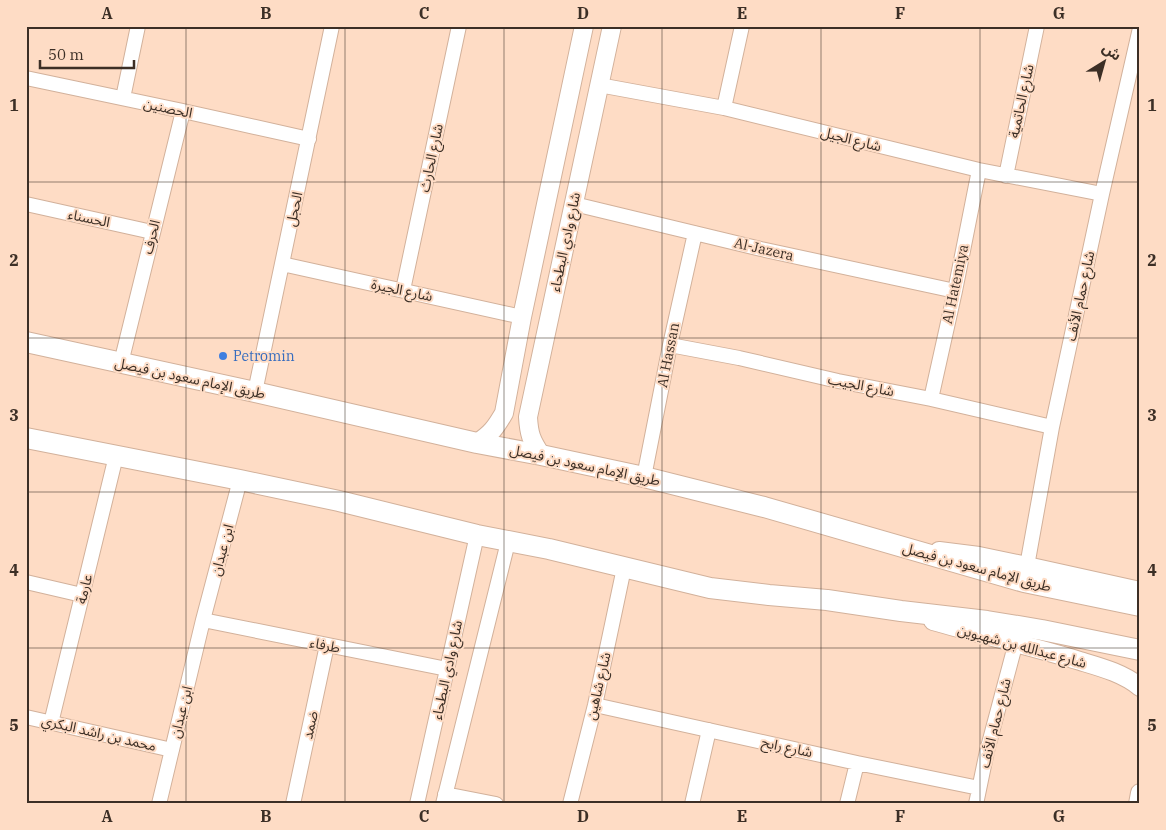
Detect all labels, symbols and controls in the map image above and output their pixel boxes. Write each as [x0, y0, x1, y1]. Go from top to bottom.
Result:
text: A [101, 3, 113, 23]
text: B [260, 3, 272, 23]
text: C [419, 3, 429, 23]
text: D [577, 3, 589, 23]
text: E [737, 3, 747, 23]
text: F [895, 3, 905, 23]
text: G [1053, 3, 1065, 23]
scale bar [40, 38, 134, 70]
north arrow [1078, 38, 1128, 88]
text: ش [1099, 39, 1125, 65]
text: 50 m [48, 45, 84, 64]
street label: شارع الحاتمية [1004, 63, 1040, 140]
street label: الحصنين [142, 94, 194, 122]
text: 1 [9, 95, 19, 115]
text: 1 [1147, 95, 1157, 115]
street label: شارع الحارث [415, 122, 449, 194]
street label: شارع الجيل [818, 123, 883, 157]
street label: الحجل [282, 190, 306, 228]
street label: شارع وادي البطحاء [546, 191, 587, 294]
street label: الحسناء [66, 205, 112, 231]
street label: الحرف [138, 218, 164, 256]
street label: Al-Jazera [732, 233, 796, 265]
street label: Al Hatemiya [938, 242, 972, 325]
street label: شارع حمام الأنف [1062, 249, 1100, 343]
text: 2 [9, 250, 19, 270]
text: 2 [1147, 250, 1157, 270]
street label: شارع الجيرة [369, 275, 434, 307]
street label: Al Hassan [653, 321, 683, 389]
place label: Petromin [233, 347, 295, 365]
marker: Petromin [217, 350, 229, 362]
street label: طريق الإمام سعود بن فيصل [113, 353, 267, 405]
street label: شارع الجيب [826, 370, 896, 402]
text: 3 [9, 405, 19, 425]
text: 3 [1147, 405, 1157, 425]
street label: طريق الإمام سعود بن فيصل [508, 440, 662, 492]
street label: ابن عبدان [206, 522, 238, 578]
street label: طريق الإمام سعود بن فيصل [900, 538, 1053, 597]
text: 4 [9, 560, 19, 580]
text: 4 [1147, 560, 1157, 580]
street label: عارمة [72, 572, 96, 606]
street label: شارع وادي البطحاء [428, 619, 469, 722]
street label: شارع عبدالله بن شهيوين [955, 620, 1088, 674]
street label: طرفاء [308, 633, 342, 657]
street label: شارع شاهين [581, 650, 616, 722]
street label: شارع حمام الأنف [975, 676, 1017, 770]
street label: ابن عيدان [166, 684, 196, 740]
street label: ضمد [298, 709, 322, 741]
street label: محمد بن راشد البكري [39, 711, 158, 757]
text: 5 [9, 715, 19, 735]
text: 5 [1147, 715, 1157, 735]
street label: شارع رابح [760, 733, 814, 763]
text: A [101, 806, 113, 826]
text: B [260, 806, 272, 826]
text: C [419, 806, 429, 826]
text: D [577, 806, 589, 826]
text: E [737, 806, 747, 826]
text: F [895, 806, 905, 826]
text: G [1053, 806, 1065, 826]

